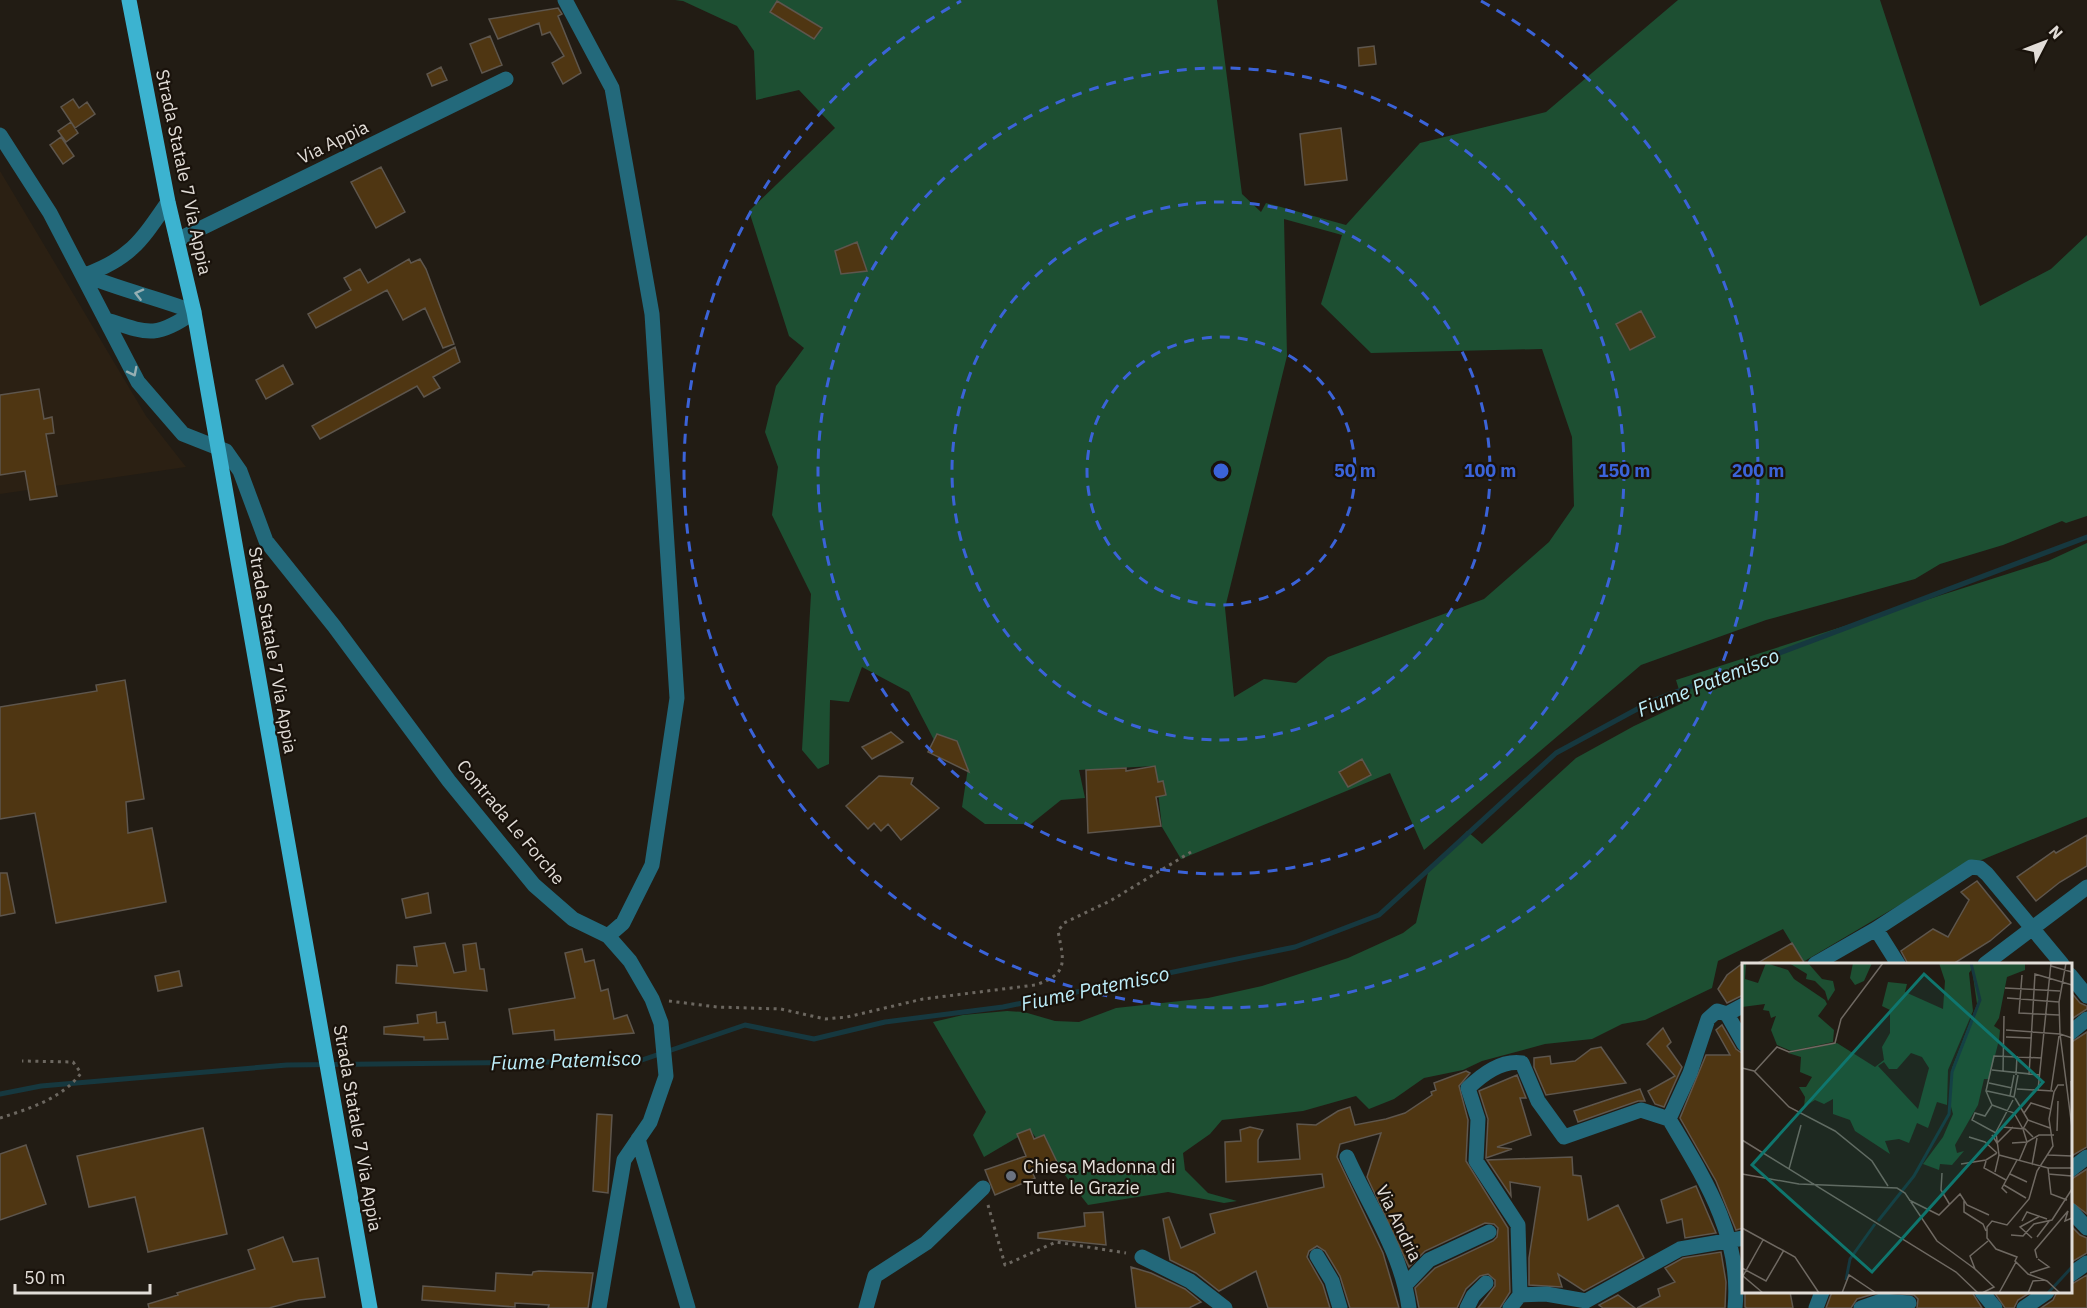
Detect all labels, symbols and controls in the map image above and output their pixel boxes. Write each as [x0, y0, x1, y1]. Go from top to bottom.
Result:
north arrow [2015, 12, 2075, 72]
text: N [2045, 21, 2067, 43]
street label: Strada Statale 7 Via Appia [151, 67, 217, 277]
street label: Via Appia [294, 115, 372, 169]
one-way arrow [134, 289, 144, 302]
one-way arrow [126, 366, 138, 377]
text: 50 m [1334, 459, 1376, 482]
text: 100 m [1464, 459, 1516, 482]
text: 150 m [1598, 459, 1650, 482]
text: 200 m [1732, 459, 1784, 482]
centre of rings [1211, 461, 1231, 481]
street label: Strada Statale 7 Via Appia [243, 545, 303, 756]
water label: Fiume Patemisco [1633, 641, 1783, 723]
street label: Contrada Le Forche [452, 755, 570, 889]
water label: Fiume Patemisco [1018, 959, 1172, 1017]
inset map [1742, 963, 2072, 1293]
street label: Strada Statale 7 Via Appia [328, 1023, 388, 1234]
water label: Fiume Patemisco [490, 1044, 642, 1076]
place label: Chiesa Madonna di Tutte le Grazie [1023, 1155, 1175, 1199]
marker: Chiesa Madonna di Tutte le Grazie [1004, 1169, 1018, 1183]
street label: Via Andria [1371, 1181, 1428, 1265]
scale bar [15, 1257, 150, 1295]
text: 50 m [24, 1266, 66, 1289]

